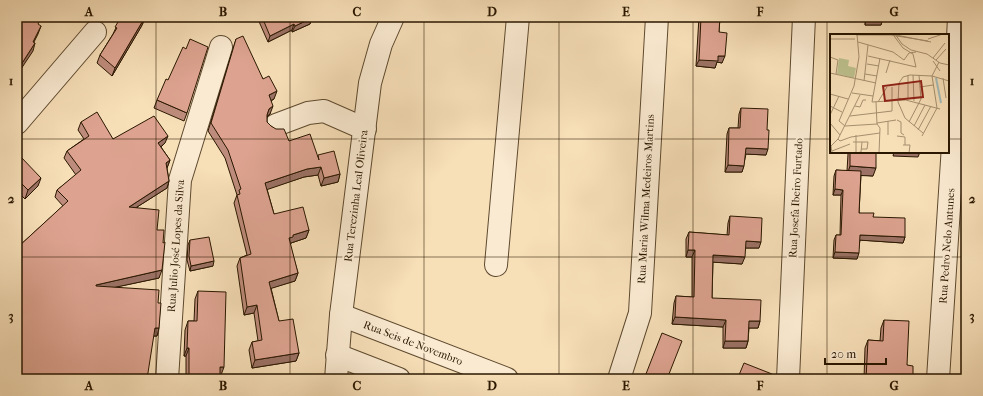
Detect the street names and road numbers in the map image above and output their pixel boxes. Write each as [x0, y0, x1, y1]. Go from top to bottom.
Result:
street label: Rua Maria Wilma Medeiros Martins [635, 114, 657, 284]
street label: Rua Terezinha Leal Oliveira [341, 128, 371, 263]
street label: Rua Josefa Ibeiro Furtado [786, 137, 806, 258]
street label: Rua Julio José Lopes da Silva [165, 178, 187, 313]
street label: Rua Pedro Nelo Antunes [936, 188, 958, 304]
street label: Rua Seis de Novembro [362, 318, 465, 368]

